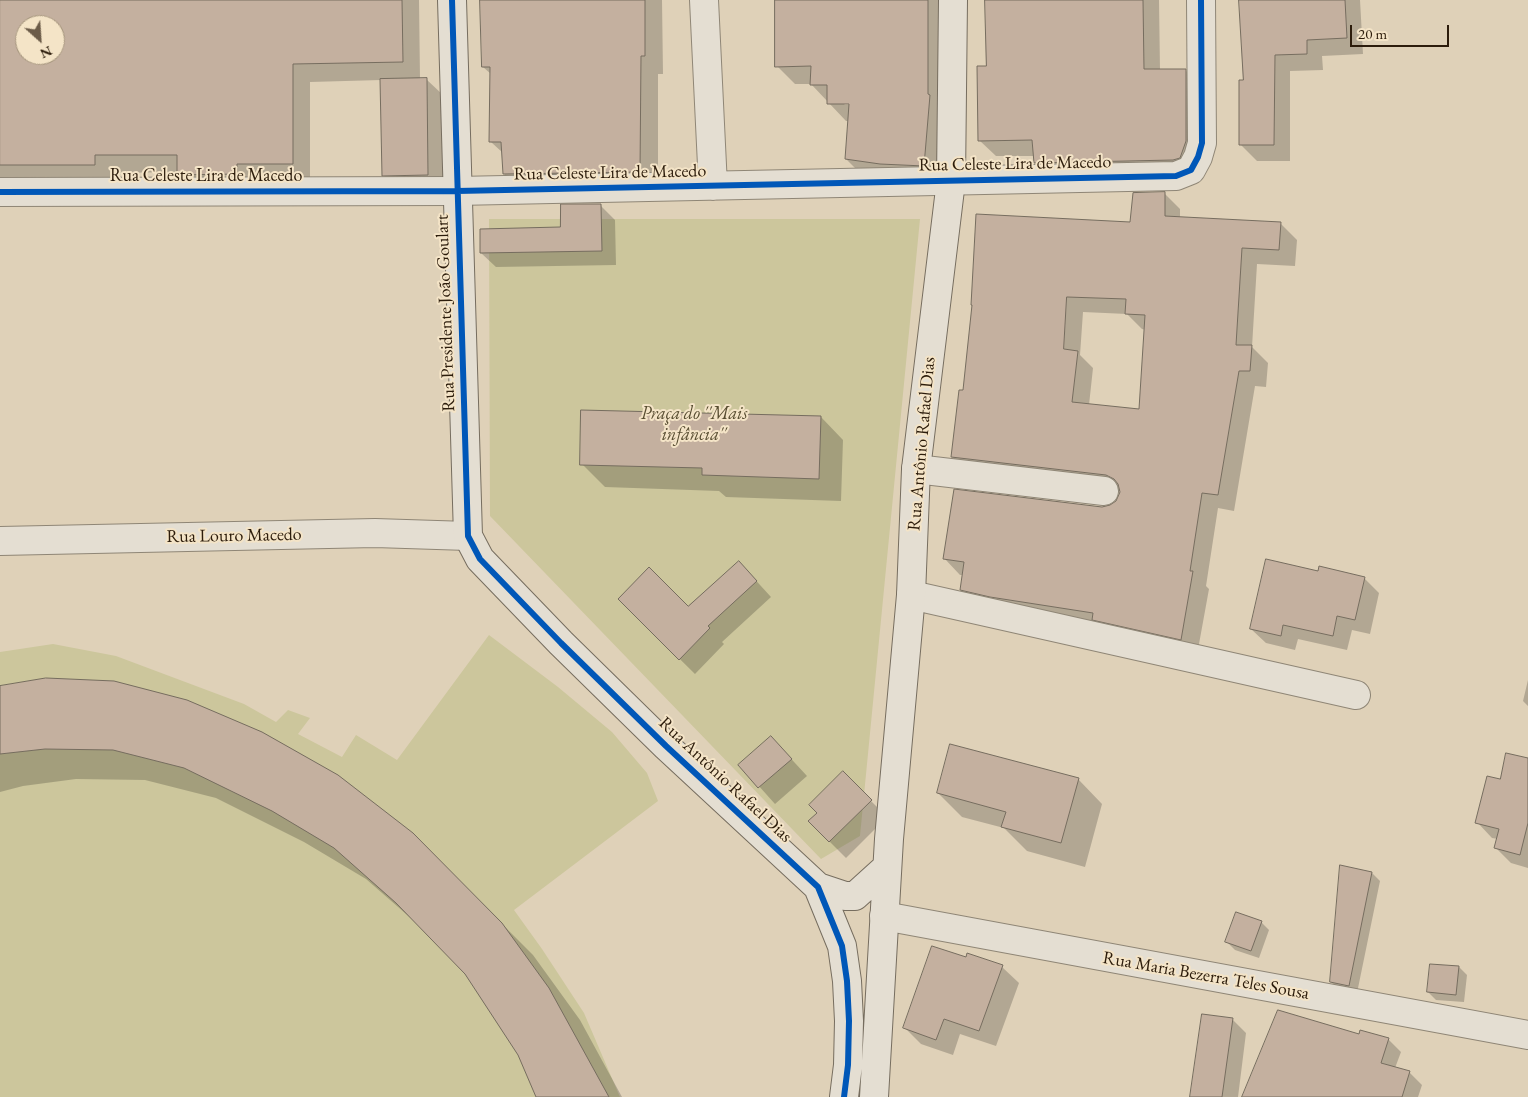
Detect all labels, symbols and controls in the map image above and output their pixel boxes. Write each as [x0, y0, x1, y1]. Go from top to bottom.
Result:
north arrow [15, 15, 65, 65]
scale bar [1353, 15, 1452, 47]
text: 20 m [1358, 24, 1387, 43]
text: N [37, 42, 55, 63]
street label: Rua Celeste Lira de Macedo [919, 152, 1111, 176]
street label: Rua Celeste Lira de Macedo [514, 161, 706, 185]
street label: Rua Celeste Lira de Macedo [110, 165, 302, 187]
street label: Rua Presidente João Goulart [432, 214, 460, 412]
street label: Rua Antônio Rafael Dias [904, 356, 940, 532]
park label: Praça do ''Mais infância'' [641, 403, 747, 446]
street label: Rua Louro Macedo [166, 524, 302, 548]
street label: Rua Antônio Rafael Dias [654, 713, 796, 847]
street label: Rua Maria Bezerra Teles Sousa [1101, 947, 1311, 1005]

